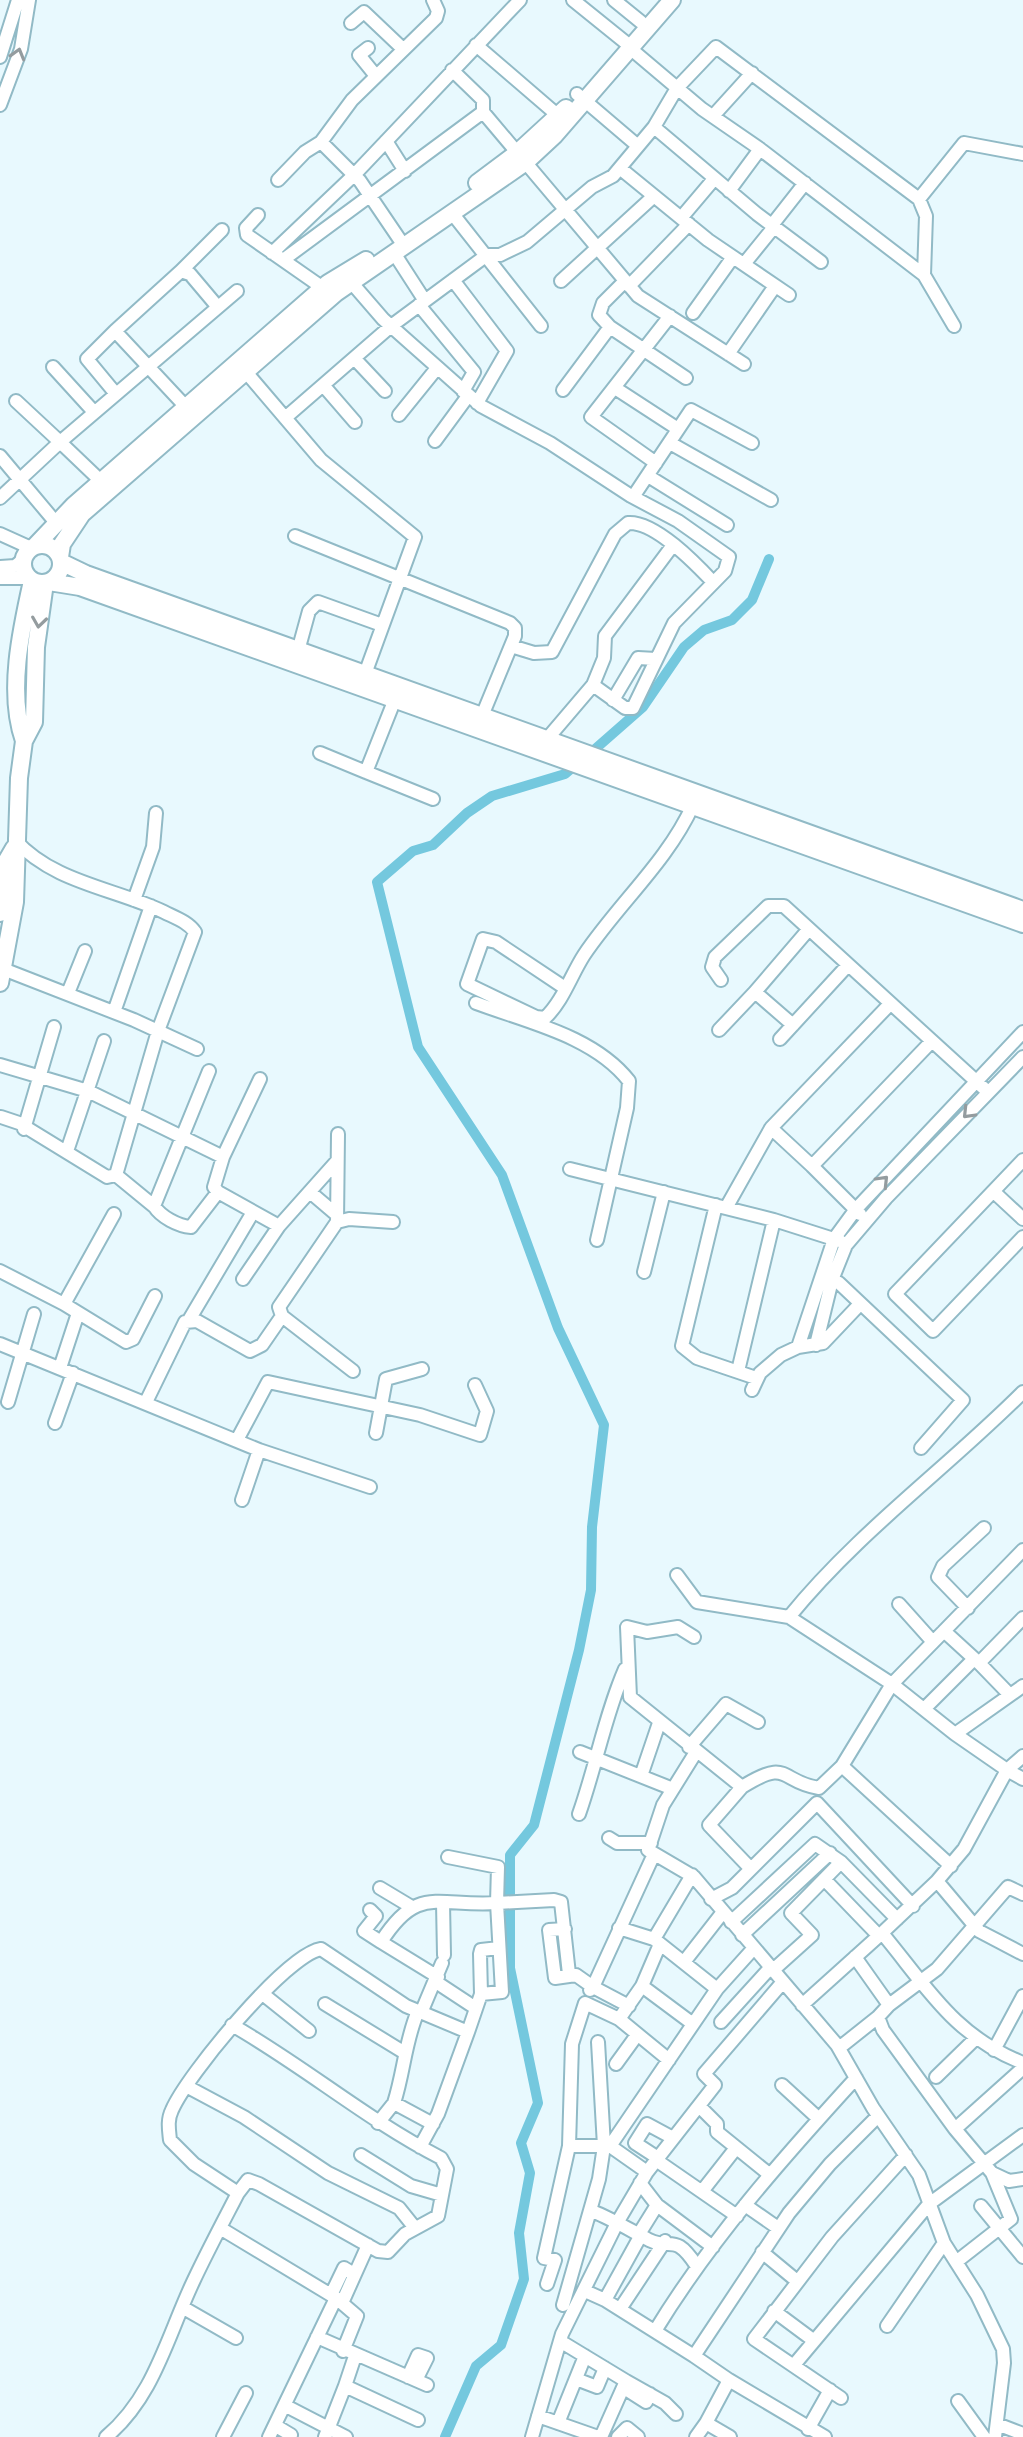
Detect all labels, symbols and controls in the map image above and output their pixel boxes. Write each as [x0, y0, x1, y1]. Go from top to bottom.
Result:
one-way arrow [9, 47, 25, 61]
one-way arrow [31, 615, 48, 629]
one-way arrow [963, 1103, 977, 1118]
one-way arrow [873, 1176, 888, 1190]

